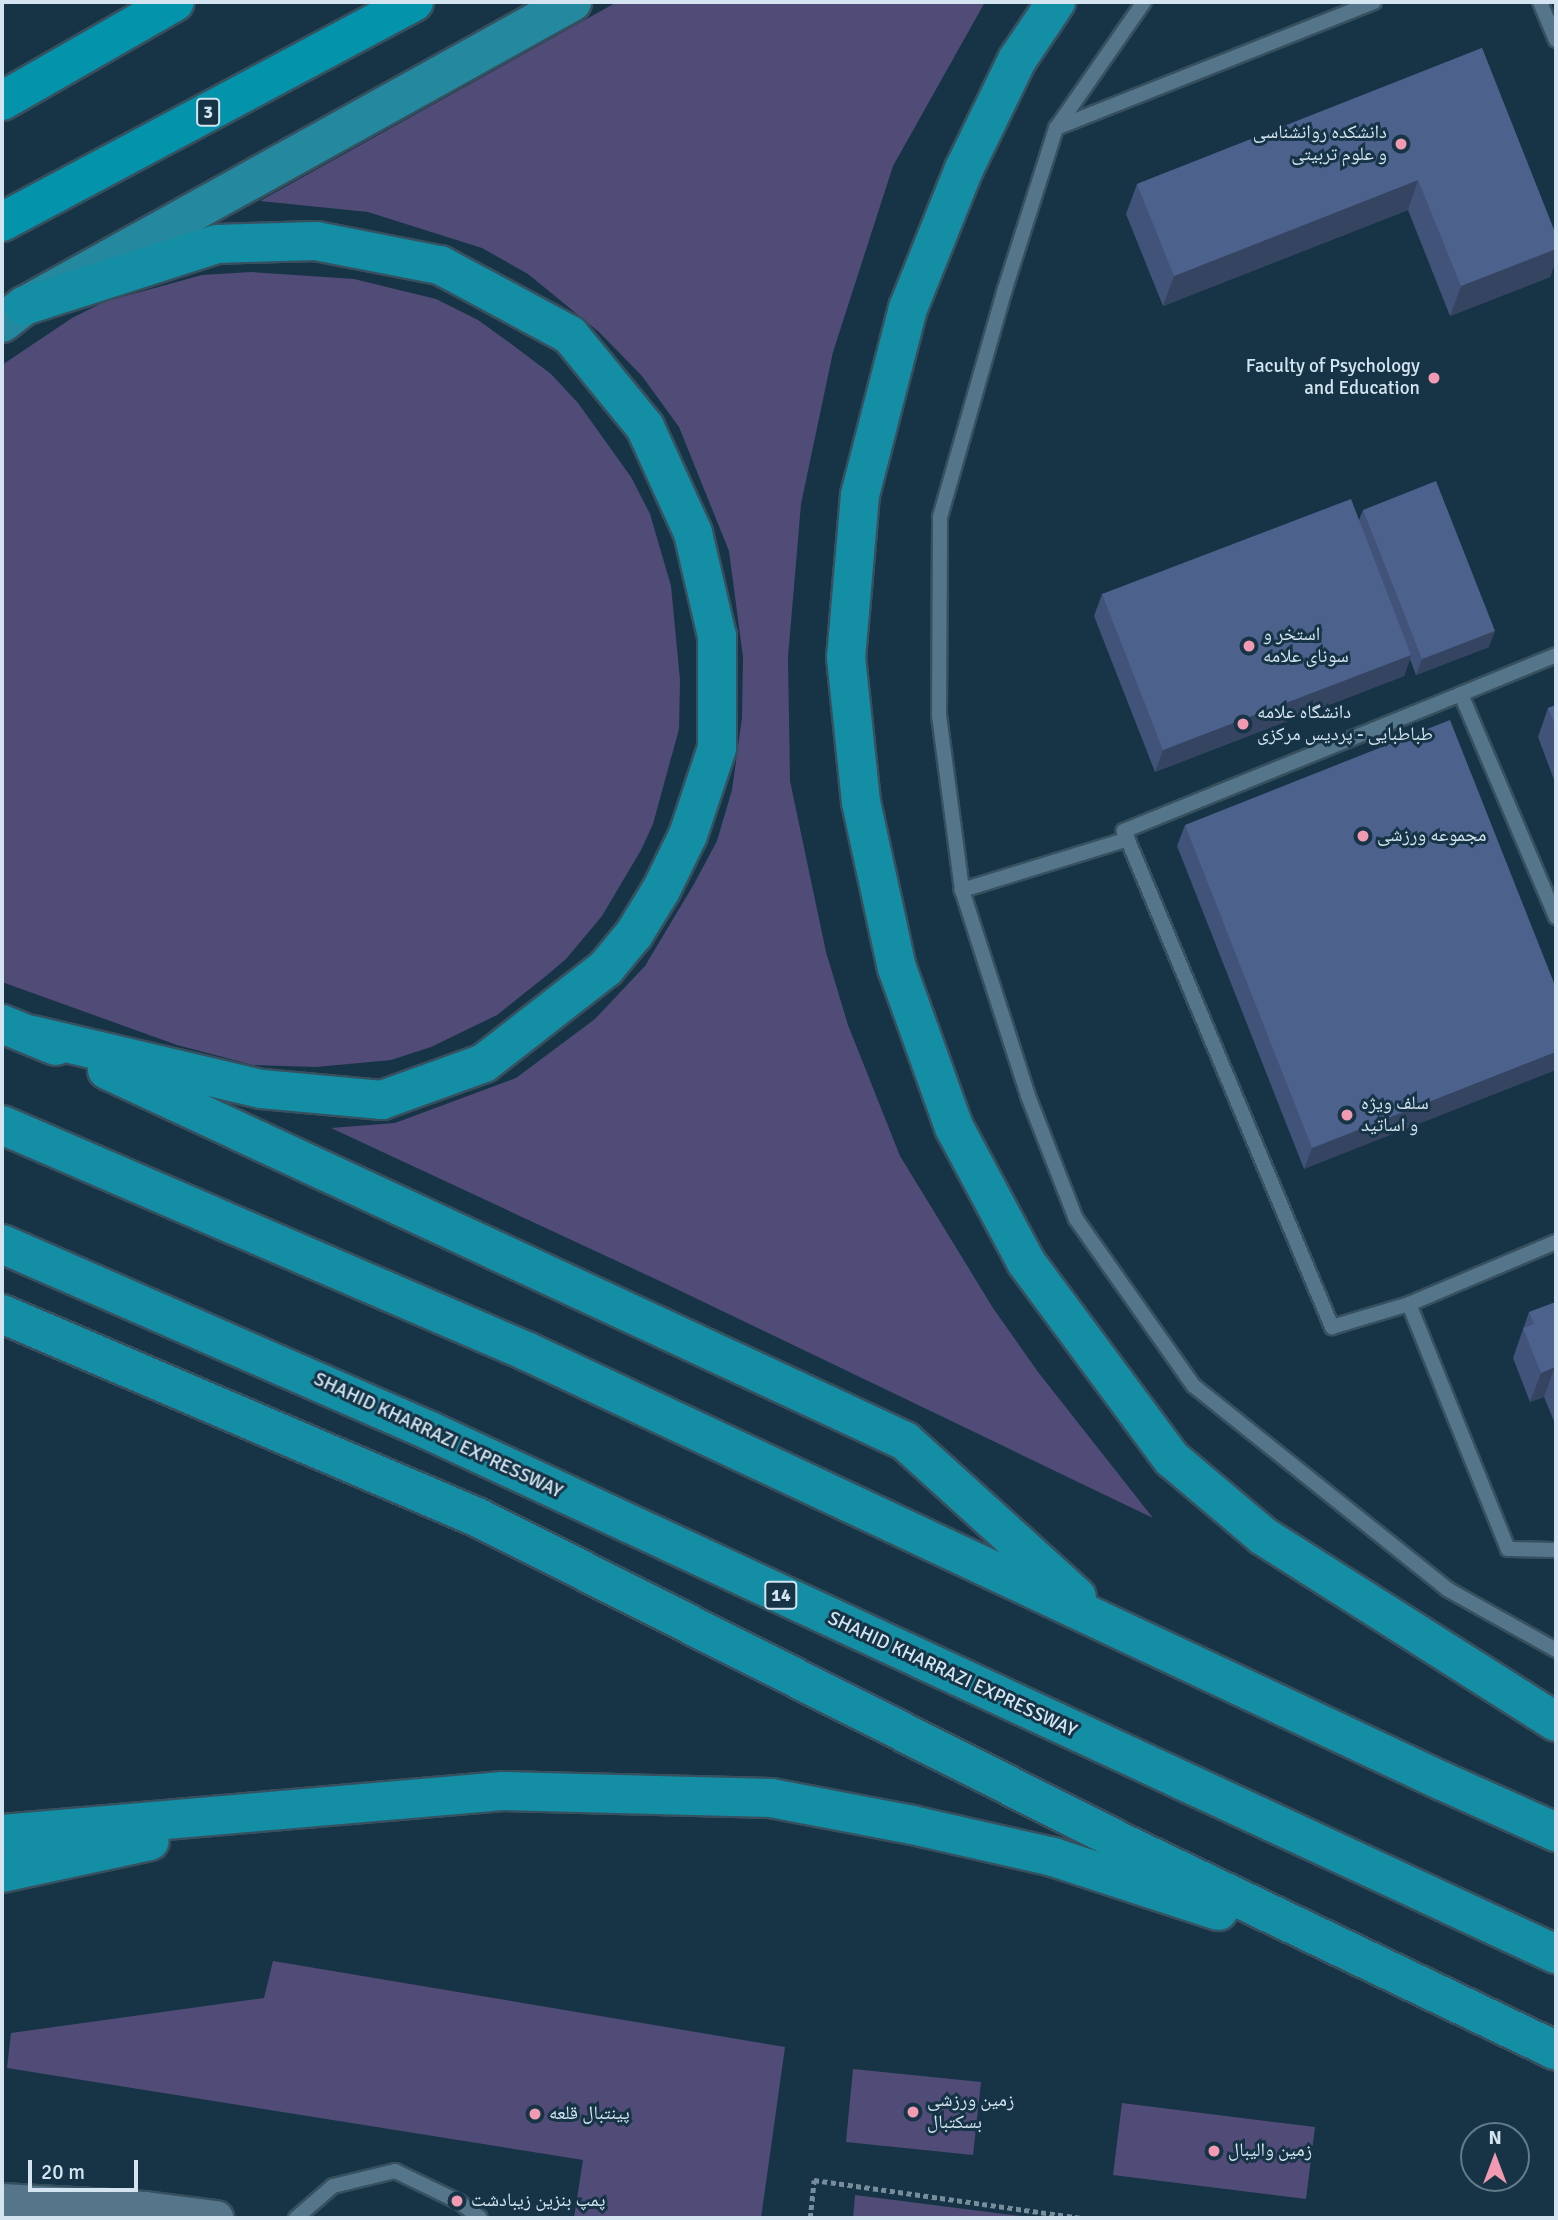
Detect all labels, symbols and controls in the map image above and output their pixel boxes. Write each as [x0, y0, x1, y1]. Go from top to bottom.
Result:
road number: 3 [196, 98, 220, 127]
place label: دانشکده روانشناسی و علوم تربیتی [1253, 122, 1387, 166]
marker: دانشکده روانشناسی و علوم تربیتی [1393, 136, 1409, 152]
place label: Faculty of Psychology and Education [1246, 356, 1420, 400]
marker: Faculty of Psychology and Education [1426, 370, 1442, 386]
place label: استخر و سونای علامه [1263, 624, 1349, 668]
marker: استخر و سونای علامه [1241, 638, 1257, 654]
place label: دانشگاه علامه طباطبایی - پردیس مرکزی [1257, 702, 1433, 746]
marker: دانشگاه علامه طباطبایی - پردیس مرکزی [1235, 716, 1251, 732]
place label: مجموعه ورزشی [1377, 825, 1487, 847]
marker: مجموعه ورزشی [1355, 828, 1371, 844]
place label: سلف ویژه و اساتید [1361, 1093, 1429, 1137]
marker: سلف ویژه و اساتید [1339, 1107, 1355, 1123]
street label: SHAHID KHARRAZI EXPRESSWAY [310, 1368, 566, 1504]
road number: 14 [764, 1580, 798, 1610]
street label: SHAHID KHARRAZI EXPRESSWAY [824, 1607, 1080, 1743]
place label: زمین ورزشی بسکتبال [927, 2090, 1014, 2134]
place label: پینتبال قلعه [549, 2103, 630, 2125]
marker: زمین ورزشی بسکتبال [905, 2104, 921, 2120]
marker: پینتبال قلعه [527, 2106, 543, 2122]
north arrow [1460, 2122, 1530, 2192]
text: N [1488, 2126, 1502, 2150]
place label: زمین والیبال [1228, 2140, 1312, 2162]
marker: زمین والیبال [1206, 2143, 1222, 2159]
scale bar [32, 2146, 142, 2190]
text: 20 m [41, 2159, 85, 2185]
place label: پمپ بنزین زیبادشت [471, 2190, 605, 2212]
marker: پمپ بنزین زیبادشت [449, 2193, 465, 2209]

